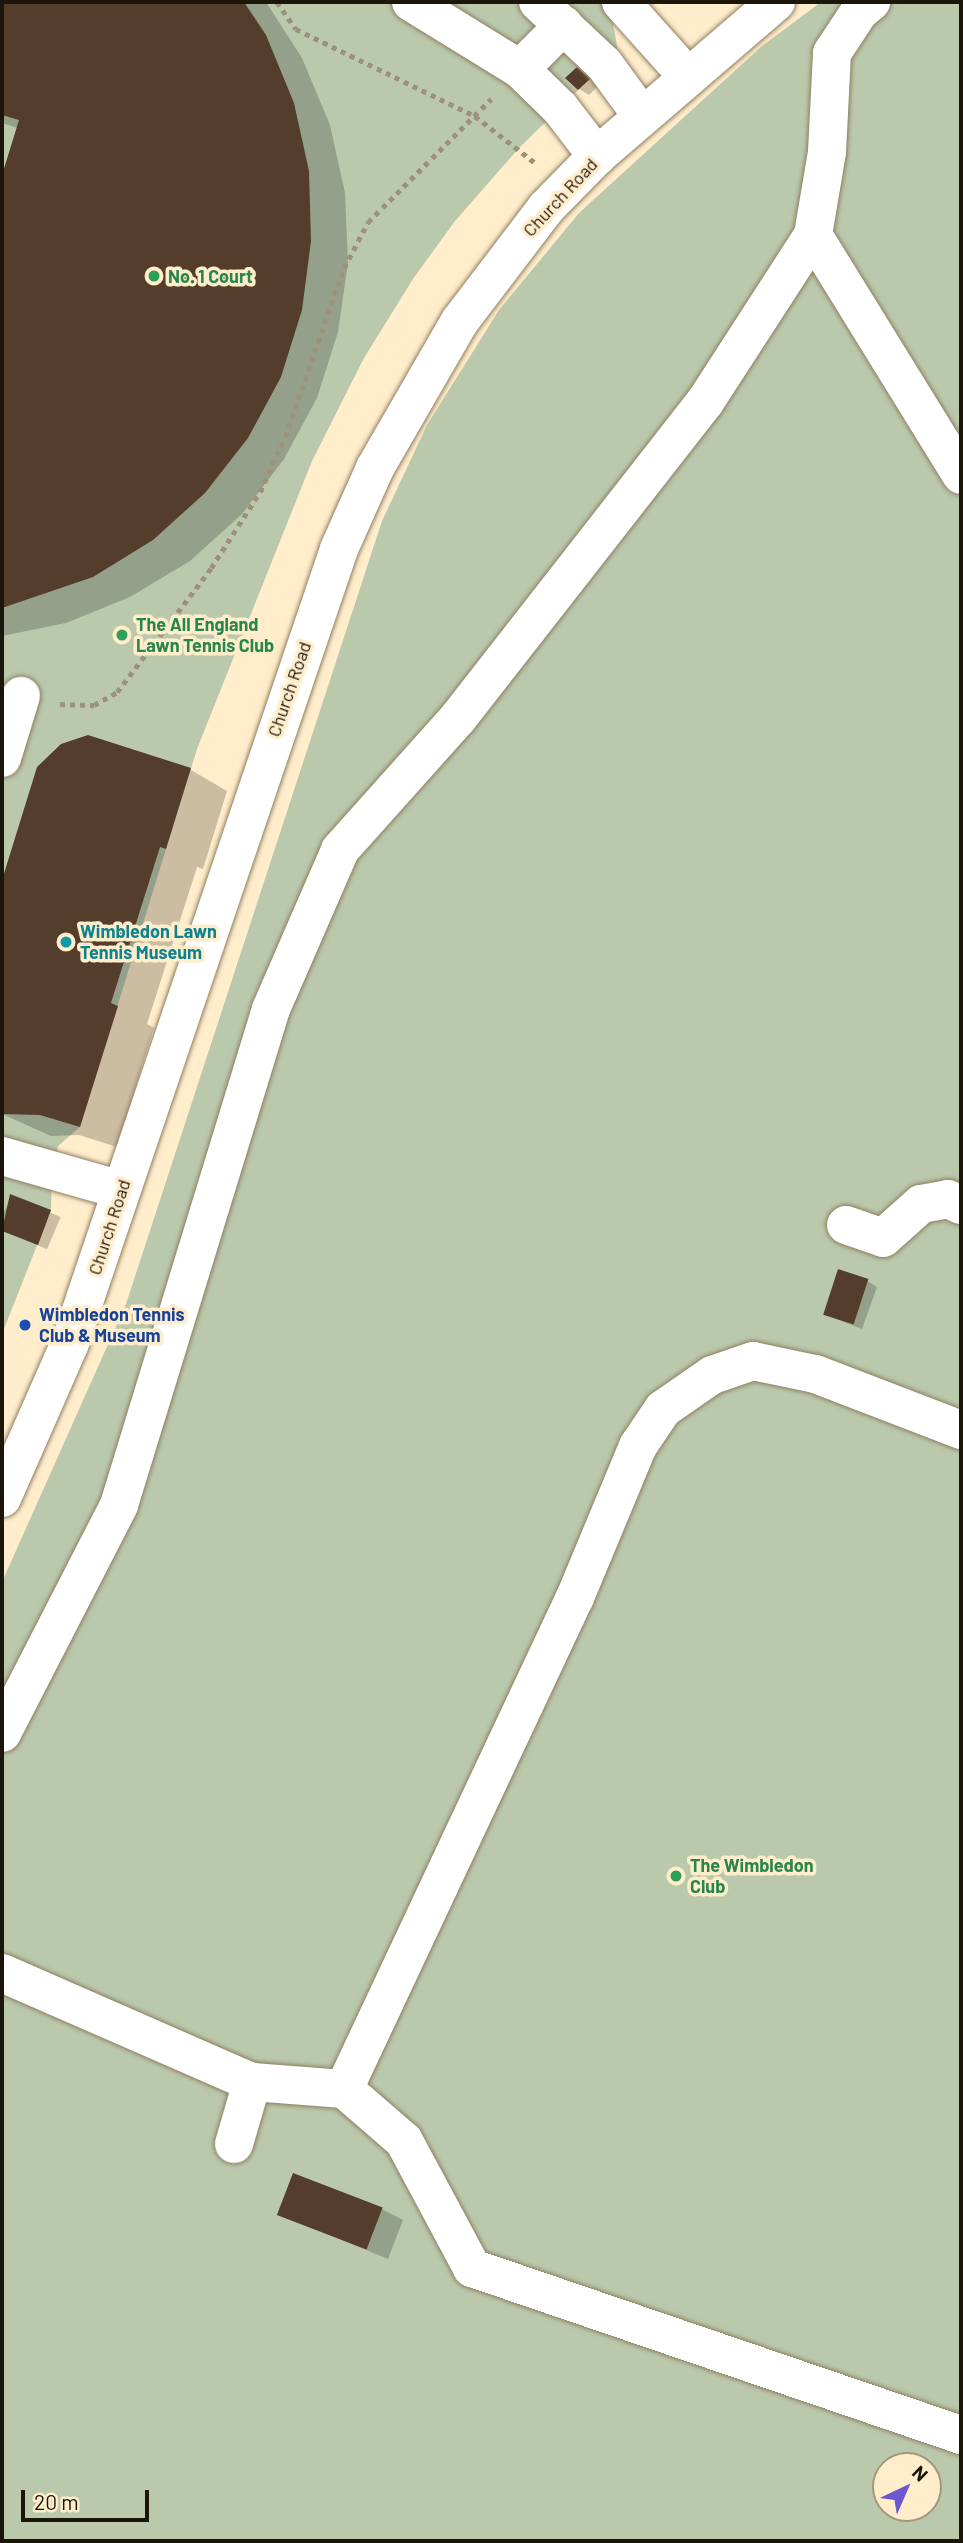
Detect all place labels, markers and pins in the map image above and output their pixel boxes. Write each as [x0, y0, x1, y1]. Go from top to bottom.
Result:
place label: No. 1 Court [168, 265, 253, 287]
marker: No. 1 Court [146, 268, 162, 284]
place label: The All England Lawn Tennis Club [136, 614, 274, 656]
marker: The All England Lawn Tennis Club [114, 627, 130, 643]
place label: Wimbledon Lawn Tennis Museum [80, 921, 217, 964]
marker: Wimbledon Lawn Tennis Museum [58, 934, 74, 950]
place label: Wimbledon Tennis Club & Museum [39, 1304, 185, 1346]
marker: Wimbledon Tennis Club & Museum [17, 1317, 33, 1333]
place label: The Wimbledon Club [690, 1855, 814, 1898]
marker: The Wimbledon Club [668, 1868, 684, 1884]

